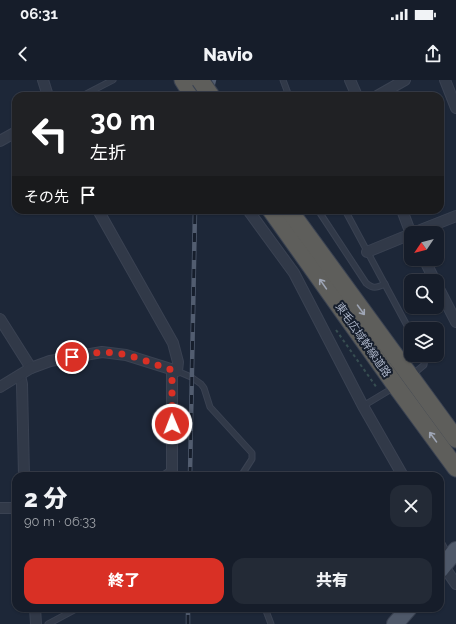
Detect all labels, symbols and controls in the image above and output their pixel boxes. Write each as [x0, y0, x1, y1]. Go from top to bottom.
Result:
text: 06:31 [20, 5, 58, 23]
icon: back [12, 43, 34, 65]
icon: share [422, 43, 444, 65]
text: Navio [203, 44, 253, 65]
text: 30 m [90, 104, 156, 137]
icon: left [24, 108, 76, 160]
text: 左折 [90, 142, 126, 163]
icon: arrive [77, 184, 99, 206]
text: その先 [24, 188, 69, 206]
north arrow [404, 226, 444, 266]
map controls [404, 226, 444, 362]
button: search [404, 274, 444, 314]
one-way arrow [319, 279, 328, 290]
street label: 東毛広域幹線道路 [332, 300, 394, 380]
one-way arrow [357, 304, 365, 315]
button: layers [404, 322, 444, 362]
pin [55, 340, 89, 374]
icon: arrive [61, 346, 83, 368]
position arrow [151, 403, 193, 445]
one-way arrow [429, 432, 437, 443]
text: 2 分 [24, 484, 68, 513]
button: close [390, 485, 432, 527]
text: 90 m · 06:33 [24, 514, 96, 529]
button: 終了 [24, 558, 224, 604]
button: 共有 [232, 558, 432, 604]

